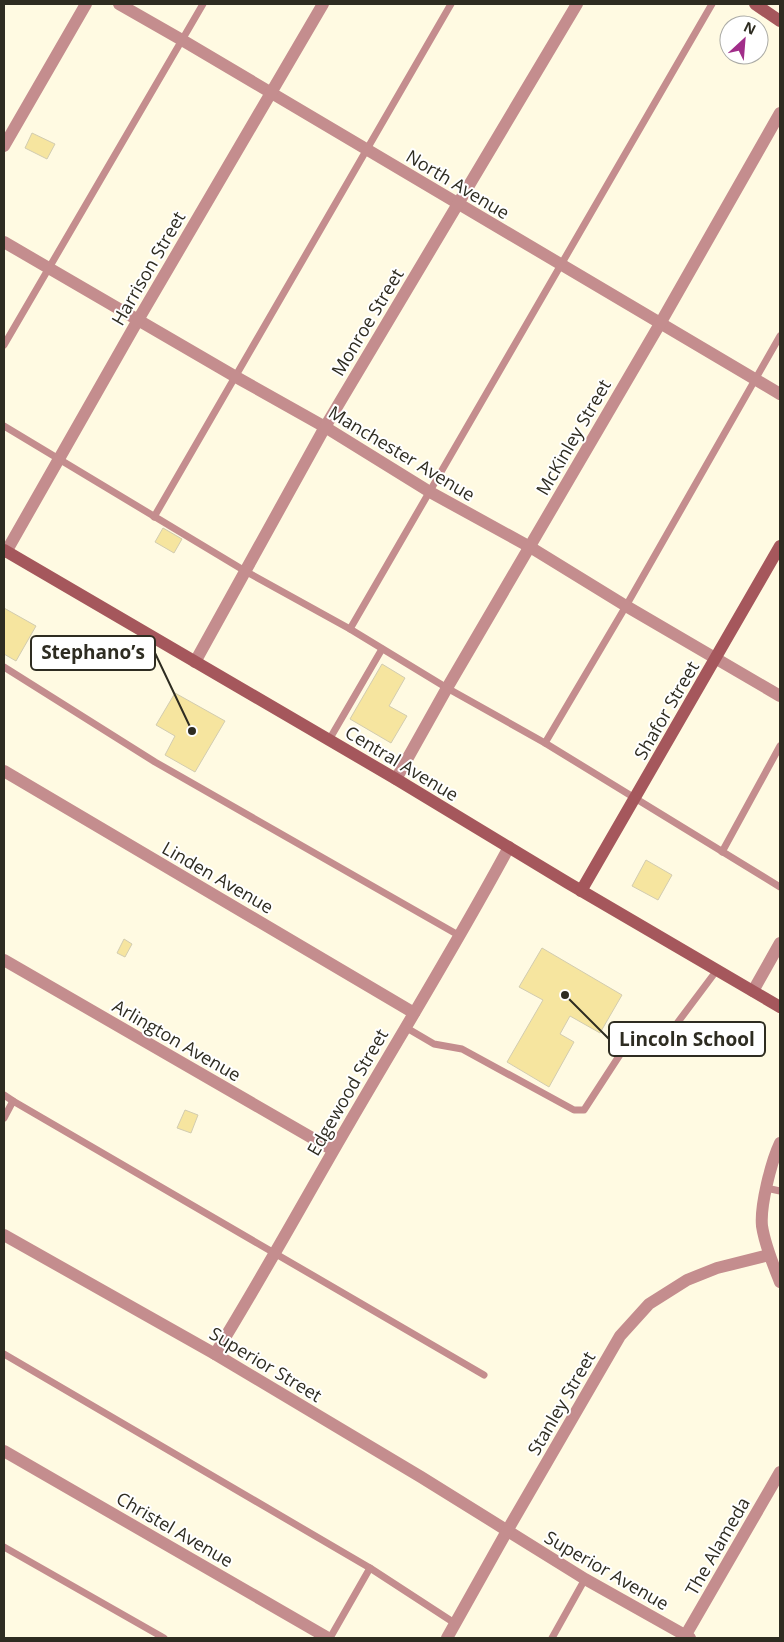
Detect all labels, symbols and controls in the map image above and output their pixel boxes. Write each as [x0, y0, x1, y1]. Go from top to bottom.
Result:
north arrow [719, 15, 769, 65]
text: N [741, 17, 759, 39]
street label: North Avenue [402, 144, 514, 224]
street label: Harrison Street [106, 207, 190, 329]
street label: Monroe Street [325, 264, 409, 380]
street label: McKinley Street [530, 375, 616, 499]
street label: Manchester Avenue [324, 400, 480, 506]
callout: Stephano’s [31, 636, 155, 670]
text: Stephano’s [41, 639, 145, 665]
street label: Shafor Street [628, 656, 704, 764]
street label: Central Avenue [341, 720, 463, 806]
street label: Linden Avenue [158, 835, 278, 919]
street label: Arlington Avenue [109, 994, 245, 1086]
callout: Lincoln School [609, 1022, 765, 1056]
street label: Edgewood Street [301, 1024, 393, 1160]
text: Lincoln School [619, 1026, 755, 1052]
street label: Superior Street [205, 1321, 327, 1407]
street label: Stanley Street [522, 1347, 600, 1459]
street label: Christel Avenue [112, 1486, 238, 1572]
street label: The Alameda [679, 1493, 755, 1599]
street label: Superior Avenue [541, 1525, 673, 1615]

